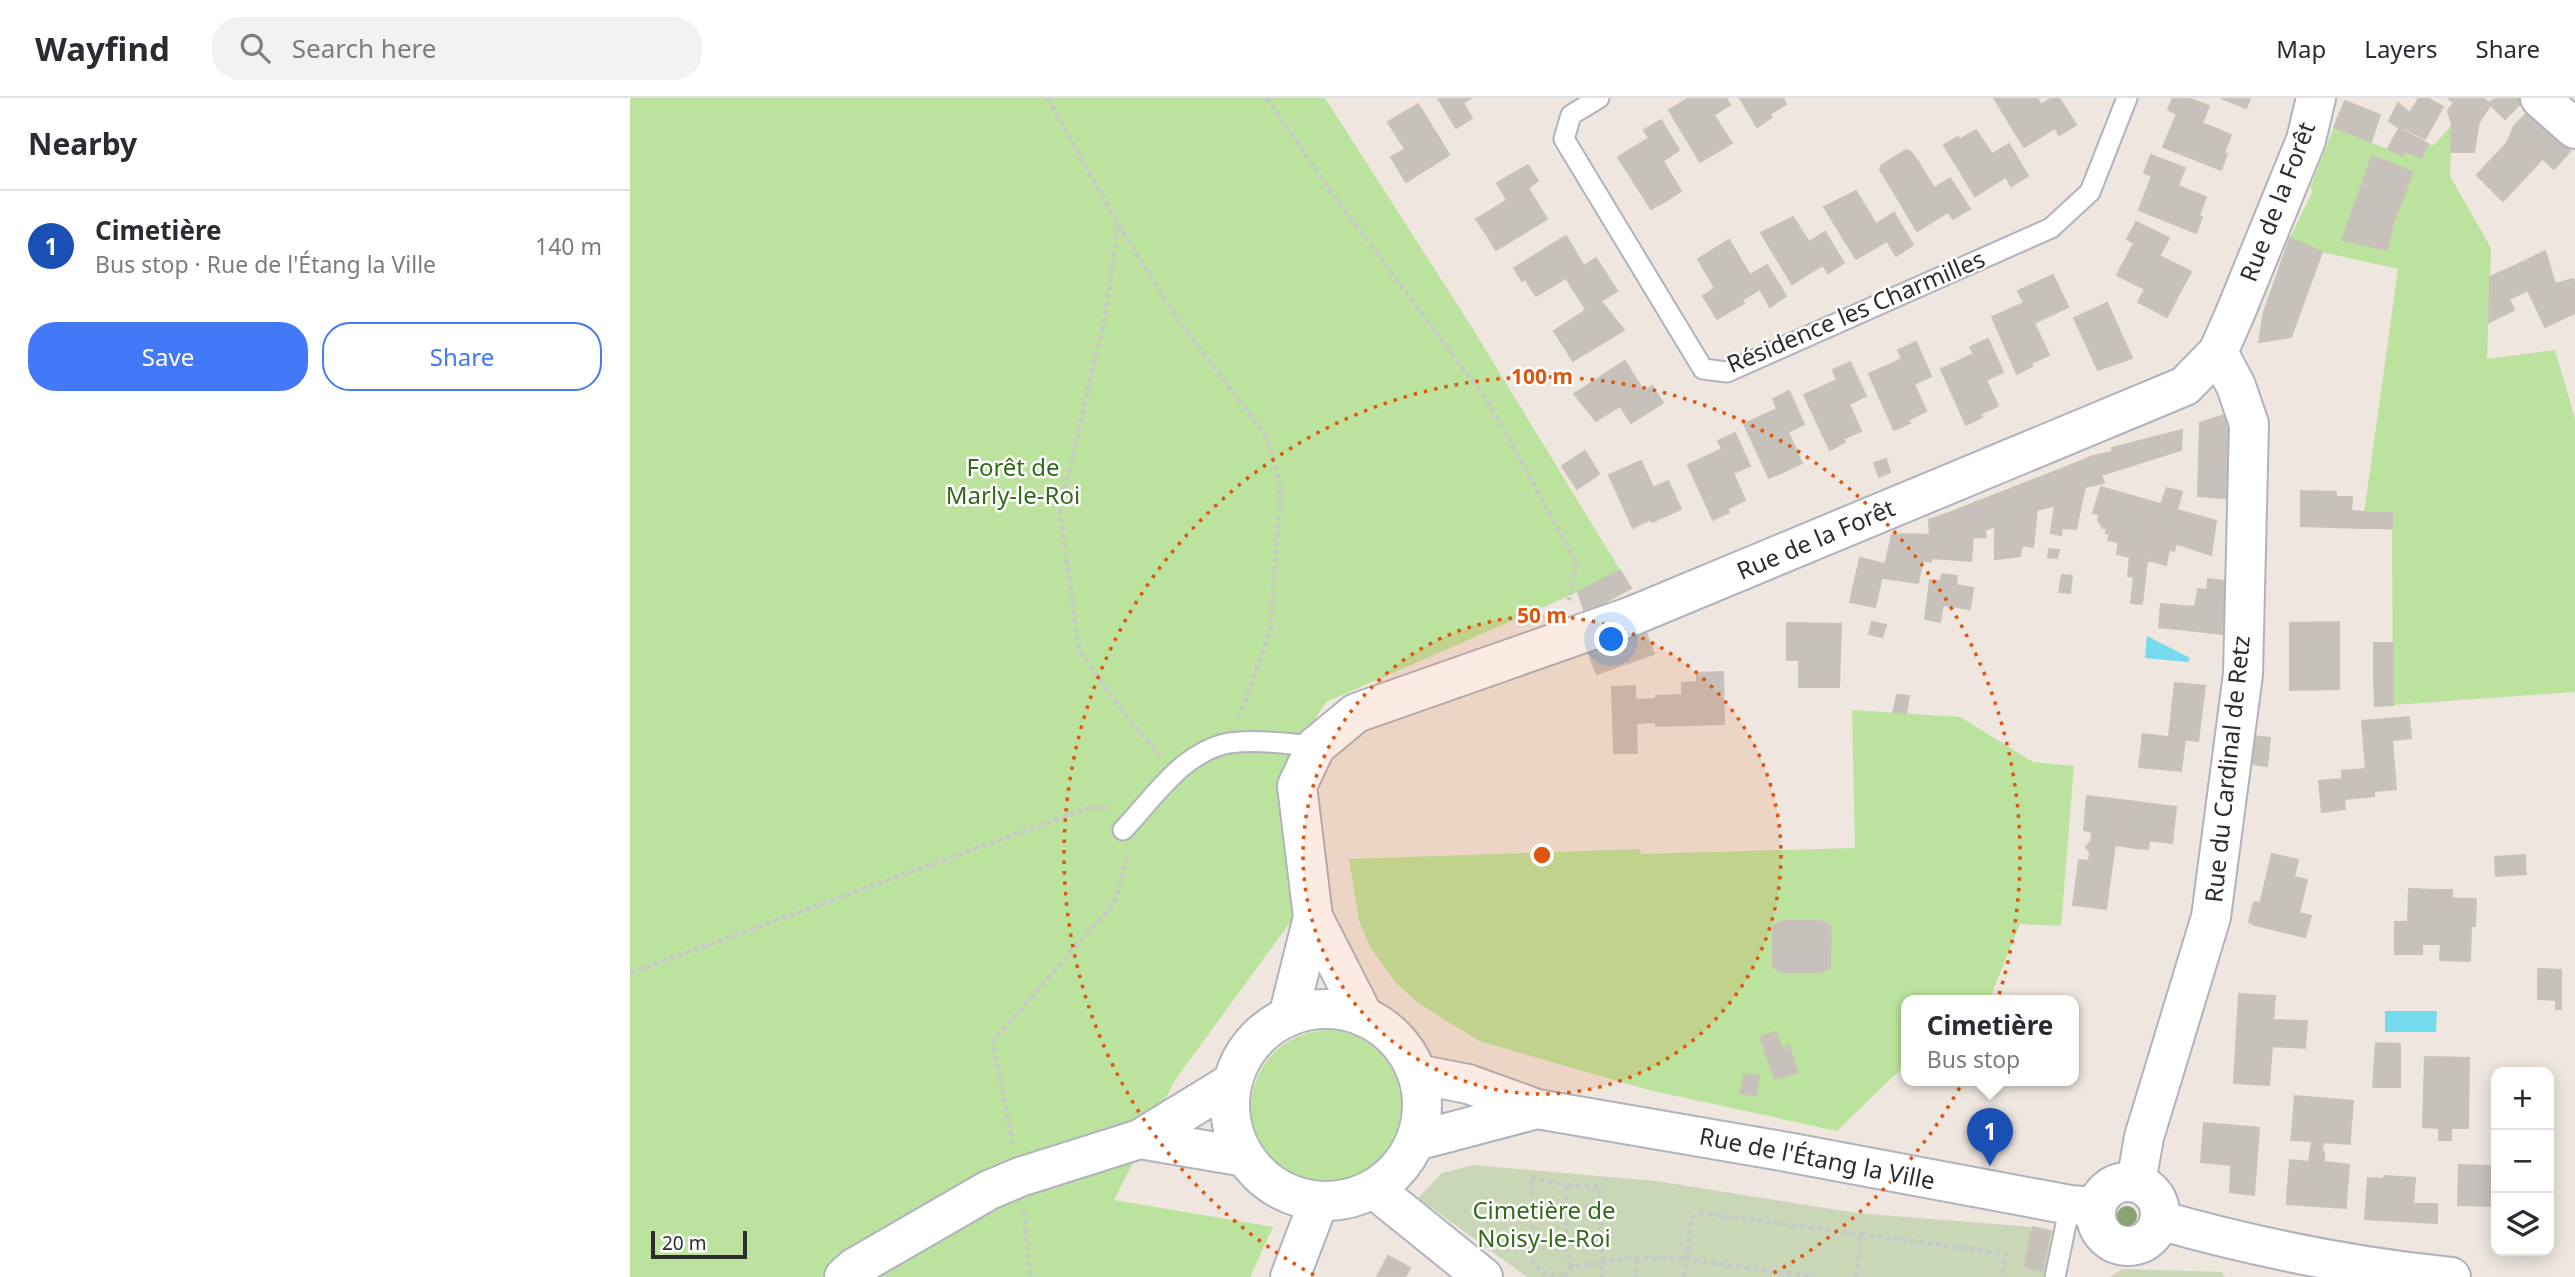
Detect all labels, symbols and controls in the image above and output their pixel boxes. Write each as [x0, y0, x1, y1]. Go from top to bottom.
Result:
search box [212, 17, 702, 80]
text: Wayfind [35, 26, 170, 71]
icon: search [236, 29, 274, 67]
text: Search here [292, 30, 436, 66]
text: Map [2276, 32, 2326, 65]
text: Layers [2364, 32, 2438, 65]
text: Share [2476, 32, 2540, 65]
street label: Rue de la Forêt [2231, 117, 2322, 286]
text: Nearby [28, 123, 137, 164]
text: Cimetière [95, 212, 222, 248]
text: 1 [44, 230, 58, 262]
text: 140 m [535, 230, 602, 262]
street label: Résidence les Charmilles [1721, 241, 1990, 380]
text: Bus stop · Rue de l'Étang la Ville [95, 248, 436, 280]
button: Save [28, 322, 308, 391]
button: Share [322, 322, 602, 391]
text: 100 m [1511, 362, 1573, 390]
park label: Forêt de Marly-le-Roi [946, 450, 1080, 511]
street label: Rue de la Forêt [1731, 490, 1900, 587]
text: 50 m [1517, 601, 1567, 629]
your location [1594, 622, 1628, 656]
street label: Rue du Cardinal de Retz [2196, 634, 2257, 904]
centre of rings [1530, 843, 1554, 867]
popup [1901, 995, 2079, 1086]
text: Cimetière [1927, 1007, 2053, 1043]
text: Bus stop [1927, 1043, 2020, 1075]
map controls [2491, 1067, 2554, 1256]
button: + [2491, 1067, 2554, 1130]
pin: 1 [1967, 1108, 2013, 1166]
street label: Rue de l'Étang la Ville [1697, 1118, 1938, 1197]
button: − [2491, 1130, 2554, 1193]
park label: Cimetière de Noisy-le-Roi [1472, 1193, 1616, 1254]
button: layers [2491, 1193, 2554, 1256]
scale bar [651, 1228, 747, 1260]
text: 20 m [662, 1230, 706, 1256]

